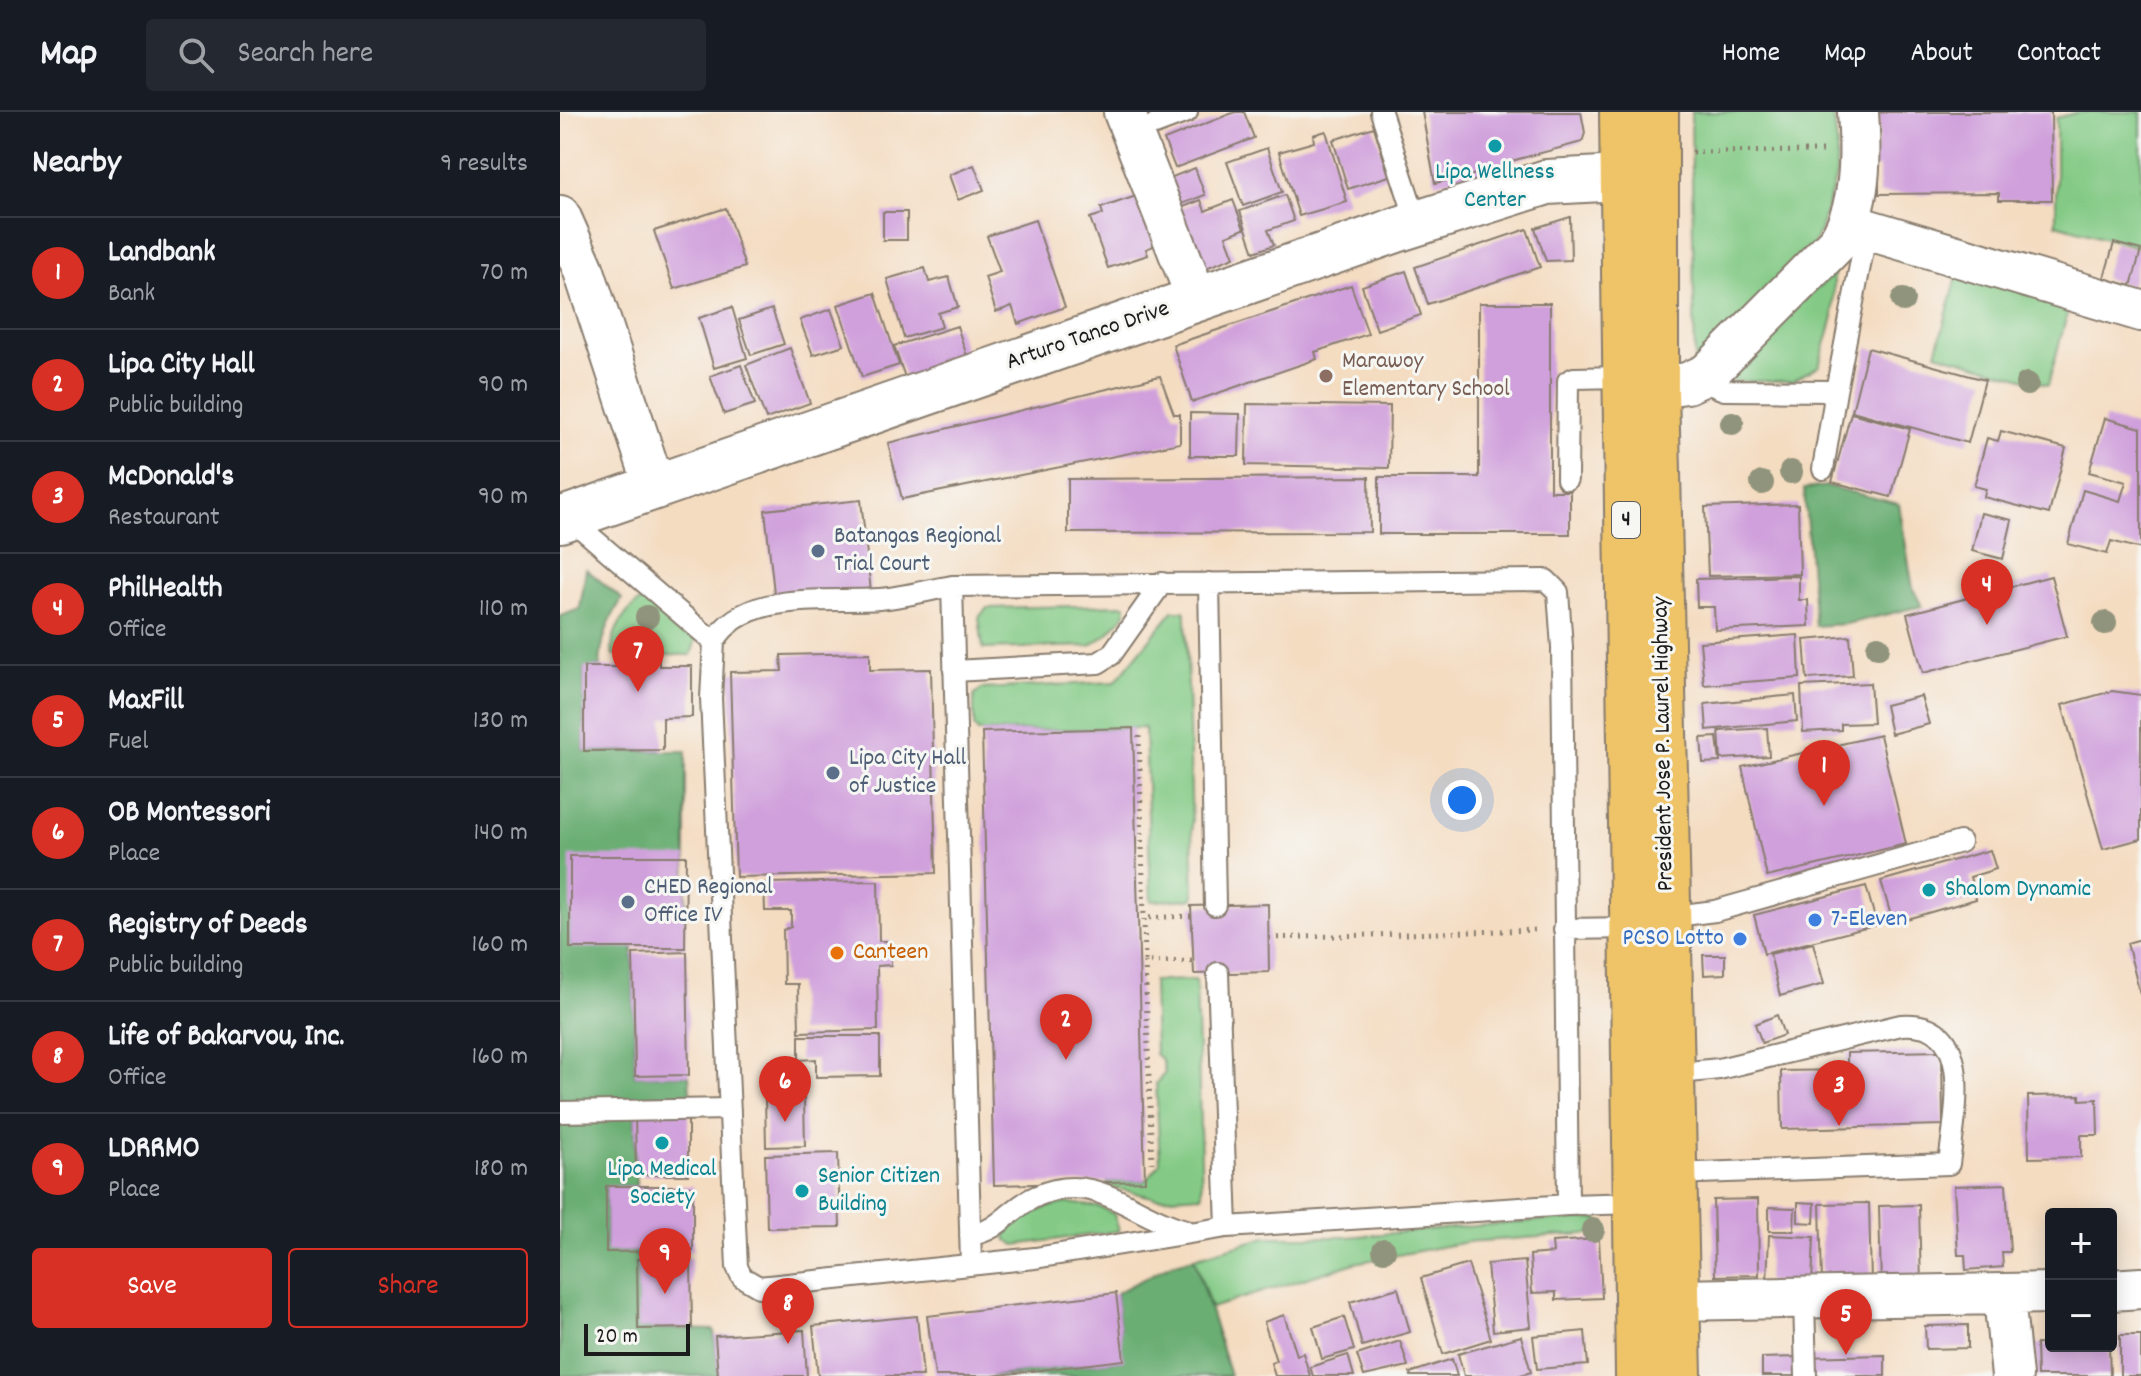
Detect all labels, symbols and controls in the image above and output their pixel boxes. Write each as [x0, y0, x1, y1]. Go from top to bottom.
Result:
search box [146, 19, 706, 91]
text: Map [40, 28, 98, 83]
icon: search [174, 33, 218, 77]
text: Search here [238, 34, 373, 77]
text: Home [1722, 35, 1780, 75]
text: Map [1824, 35, 1866, 75]
text: About [1910, 35, 1973, 75]
text: Contact [2017, 35, 2101, 75]
marker: Lipa Wellness Center [1486, 137, 1504, 155]
text: Nearby [32, 140, 121, 189]
text: 9 results [440, 146, 528, 183]
place label: Lipa Wellness Center [1435, 156, 1555, 218]
text: Landbank [108, 233, 216, 276]
text: 1 [55, 255, 61, 292]
text: 70 m [480, 255, 528, 292]
text: Bank [108, 276, 155, 313]
street label: Arturo Tanco Drive [1002, 292, 1174, 380]
text: Lipa City Hall [108, 345, 255, 388]
place label: Marawoy Elementary School [1342, 345, 1510, 407]
text: 2 [52, 367, 64, 404]
text: 90 m [478, 367, 528, 404]
marker: Marawoy Elementary School [1317, 367, 1335, 385]
text: Public building [108, 388, 243, 425]
text: McDonald's [108, 457, 234, 500]
text: 3 [52, 479, 64, 516]
text: 90 m [478, 479, 528, 516]
text: Restaurant [108, 500, 220, 537]
road number: 4 [1612, 502, 1640, 538]
place label: Batangas Regional Trial Court [834, 520, 1001, 582]
marker: Batangas Regional Trial Court [809, 542, 827, 560]
pin: 4 [1961, 559, 2013, 625]
text: PhilHealth [108, 569, 223, 612]
text: 4 [53, 591, 63, 628]
text: 110 m [479, 591, 528, 628]
street label: President Jose P. Laurel Highway [1644, 595, 1684, 892]
text: Office [108, 612, 166, 649]
pin: 7 [612, 626, 664, 692]
text: MaxFill [108, 681, 184, 724]
text: 5 [52, 703, 64, 740]
text: 130 m [473, 703, 528, 740]
text: Fuel [108, 724, 148, 761]
pin: 1 [1798, 740, 1850, 806]
place label: Lipa City Hall of Justice [849, 742, 967, 804]
marker: Lipa City Hall of Justice [824, 764, 842, 782]
your location [1442, 780, 1482, 820]
text: OB Montessori [108, 793, 271, 836]
text: 6 [52, 815, 64, 852]
text: 140 m [474, 815, 528, 852]
text: Place [108, 836, 160, 873]
place label: CHED Regional Office IV [644, 871, 773, 933]
place label: Shalom Dynamic [1945, 873, 2091, 907]
marker: Shalom Dynamic [1920, 881, 1938, 899]
marker: CHED Regional Office IV [619, 893, 637, 911]
place label: 7-Eleven [1831, 903, 1907, 937]
text: Registry of Deeds [108, 905, 308, 948]
marker: 7-Eleven [1806, 911, 1824, 929]
place label: PCSO Lotto [1623, 922, 1724, 956]
text: 7 [53, 927, 63, 964]
text: 160 m [472, 927, 528, 964]
marker: PCSO Lotto [1731, 930, 1749, 948]
place label: Canteen [853, 936, 928, 970]
marker: Canteen [828, 944, 846, 962]
text: Public building [108, 948, 243, 985]
pin: 2 [1040, 994, 1092, 1060]
text: Life of Bakarvou, Inc. [108, 1017, 345, 1060]
text: 8 [53, 1039, 63, 1076]
text: 160 m [472, 1039, 528, 1076]
pin: 6 [759, 1056, 811, 1122]
text: Office [108, 1060, 166, 1097]
pin: 3 [1813, 1060, 1865, 1126]
text: LDRRMO [108, 1129, 200, 1172]
marker: Lipa Medical Society [653, 1134, 671, 1152]
text: 9 [52, 1151, 64, 1188]
text: 180 m [474, 1151, 528, 1188]
place label: Lipa Medical Society [608, 1153, 717, 1215]
place label: Senior Citizen Building [818, 1160, 940, 1222]
text: Place [108, 1172, 160, 1209]
marker: Senior Citizen Building [793, 1182, 811, 1200]
map controls [2045, 1208, 2117, 1352]
button: + [2045, 1208, 2117, 1280]
pin: 9 [639, 1228, 691, 1294]
button: Save [32, 1248, 272, 1328]
button: Share [288, 1248, 528, 1328]
pin: 8 [762, 1278, 814, 1344]
button: − [2045, 1280, 2117, 1352]
pin: 5 [1820, 1289, 1872, 1355]
scale bar [584, 1320, 690, 1356]
text: 20 m [596, 1322, 638, 1353]

